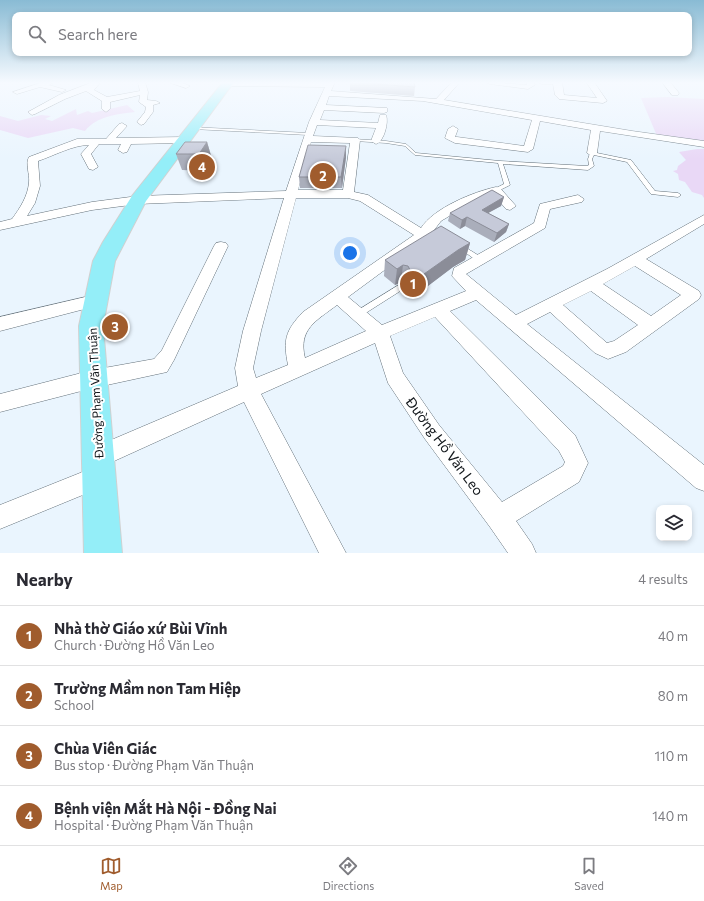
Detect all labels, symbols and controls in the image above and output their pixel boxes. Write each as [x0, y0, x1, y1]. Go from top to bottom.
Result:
search box [12, 12, 692, 56]
icon: search [26, 23, 48, 45]
text: Search here [58, 25, 137, 43]
pin: 4 [189, 152, 215, 182]
pin: 2 [310, 161, 336, 191]
your location [340, 243, 360, 263]
pin: 1 [400, 269, 426, 299]
pin: 3 [102, 312, 128, 342]
street label: Đường Phạm Văn Thuận [85, 327, 105, 460]
street label: Đường Hồ Văn Leo [402, 393, 487, 498]
map controls [656, 505, 692, 541]
button: layers [656, 505, 692, 541]
text: Nearby [16, 569, 73, 590]
text: 4 results [638, 571, 688, 587]
text: Nhà thờ Giáo xứ Bùi Vĩnh [54, 619, 227, 637]
text: 1 [26, 628, 32, 644]
text: 40 m [658, 628, 688, 644]
text: Church · Đường Hồ Văn Leo [54, 637, 215, 653]
text: Trường Mầm non Tam Hiệp [54, 679, 241, 697]
text: 2 [25, 688, 33, 704]
text: 80 m [658, 688, 688, 704]
text: School [54, 697, 94, 713]
text: Chùa Viên Giác [54, 739, 157, 757]
text: 3 [25, 748, 33, 764]
text: 110 m [655, 748, 688, 764]
text: Bus stop · Đường Phạm Văn Thuận [54, 757, 254, 773]
text: Bệnh viện Mắt Hà Nội - Đồng Nai [54, 799, 277, 817]
text: 4 [25, 808, 33, 824]
text: 140 m [652, 808, 688, 824]
text: Hospital · Đường Phạm Văn Thuận [54, 817, 253, 833]
tab: Map [100, 855, 123, 892]
tab: Directions [323, 855, 374, 892]
tab: Saved [574, 855, 604, 892]

